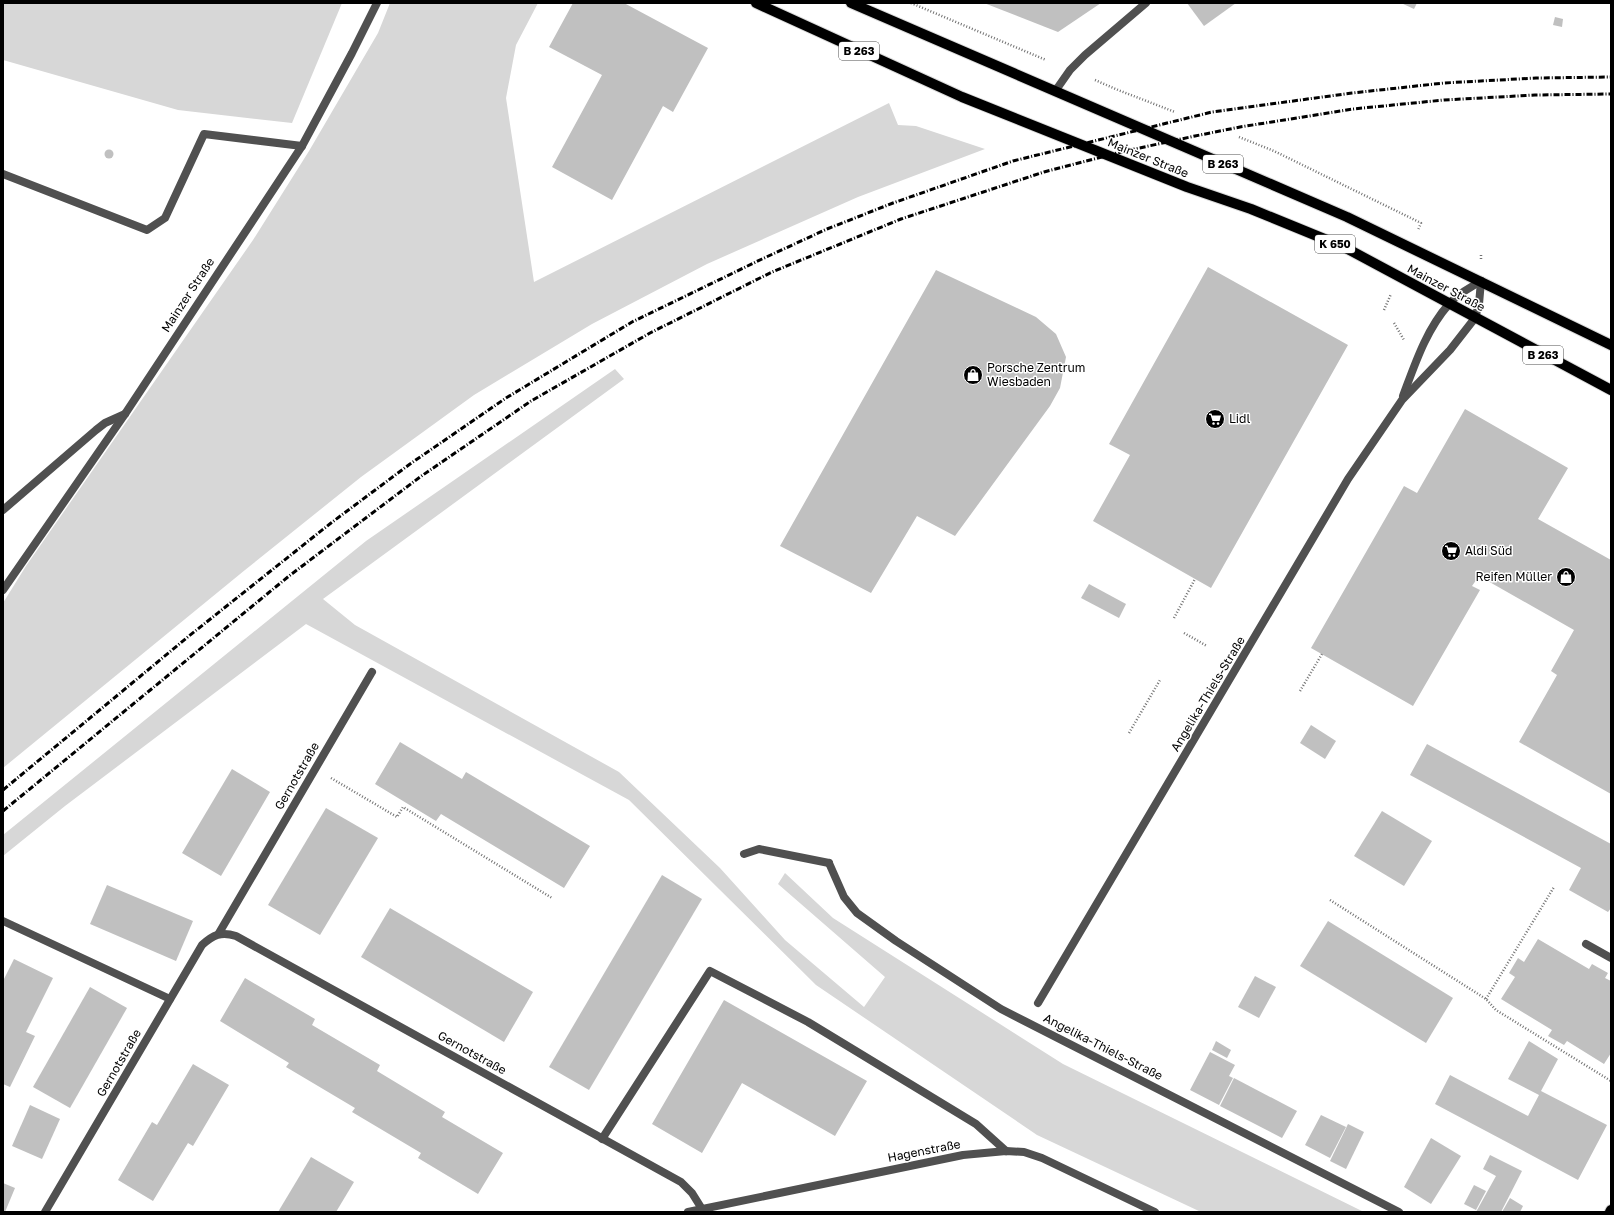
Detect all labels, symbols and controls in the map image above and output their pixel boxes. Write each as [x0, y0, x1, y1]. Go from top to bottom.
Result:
road number: B 263 [839, 42, 879, 60]
street label: Mainzer Straße [1106, 134, 1191, 181]
road number: B 263 [1203, 155, 1243, 173]
road number: K 650 [1315, 235, 1355, 253]
street label: Mainzer Straße [158, 255, 217, 335]
street label: Mainzer Straße [1405, 261, 1488, 314]
road number: B 263 [1523, 346, 1563, 364]
place label: Porsche Zentrum Wiesbaden [987, 360, 1085, 389]
shop icon: Porsche Zentrum Wiesbaden [962, 364, 984, 386]
supermarket icon: Lidl [1204, 408, 1226, 430]
place label: Lidl [1229, 411, 1250, 426]
supermarket icon: Aldi Süd [1440, 540, 1462, 562]
place label: Aldi Süd [1465, 543, 1512, 558]
shop icon: Reifen Müller [1555, 566, 1577, 588]
place label: Reifen Müller [1475, 569, 1552, 584]
street label: Angelika-Thiels-Straße [1167, 633, 1248, 754]
street label: Gernotstraße [271, 739, 322, 812]
street label: Angelika-Thiels-Straße [1041, 1010, 1165, 1083]
street label: Gernotstraße [93, 1026, 144, 1099]
street label: Gernotstraße [435, 1028, 509, 1078]
street label: Hagenstraße [886, 1136, 962, 1165]

